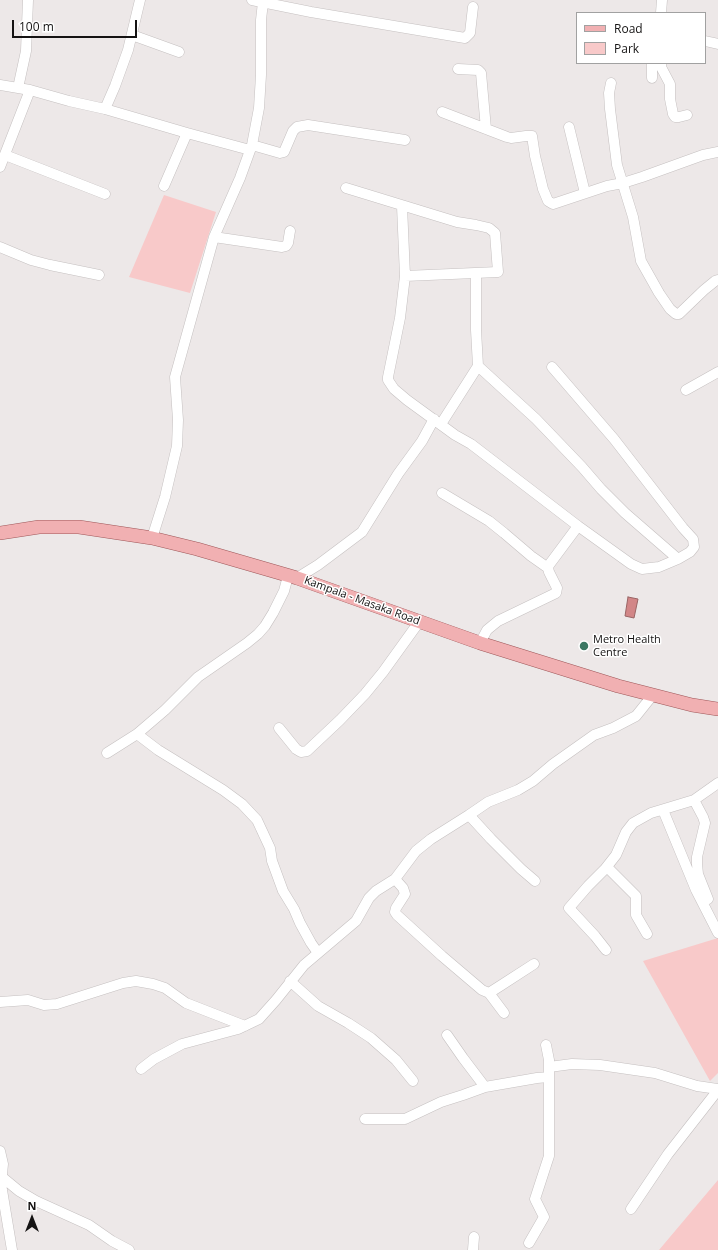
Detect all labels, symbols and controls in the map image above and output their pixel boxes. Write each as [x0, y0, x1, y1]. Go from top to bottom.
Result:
scale bar [14, 12, 139, 38]
legend [576, 12, 706, 64]
text: 100 m [19, 18, 54, 35]
text: Road [614, 20, 643, 37]
text: Park [614, 40, 639, 57]
street label: Kampala - Masaka Road [302, 574, 422, 628]
place label: Metro Health Centre [593, 633, 661, 659]
marker: Metro Health Centre [578, 640, 590, 652]
north arrow [12, 1198, 52, 1238]
text: N [28, 1198, 36, 1213]

